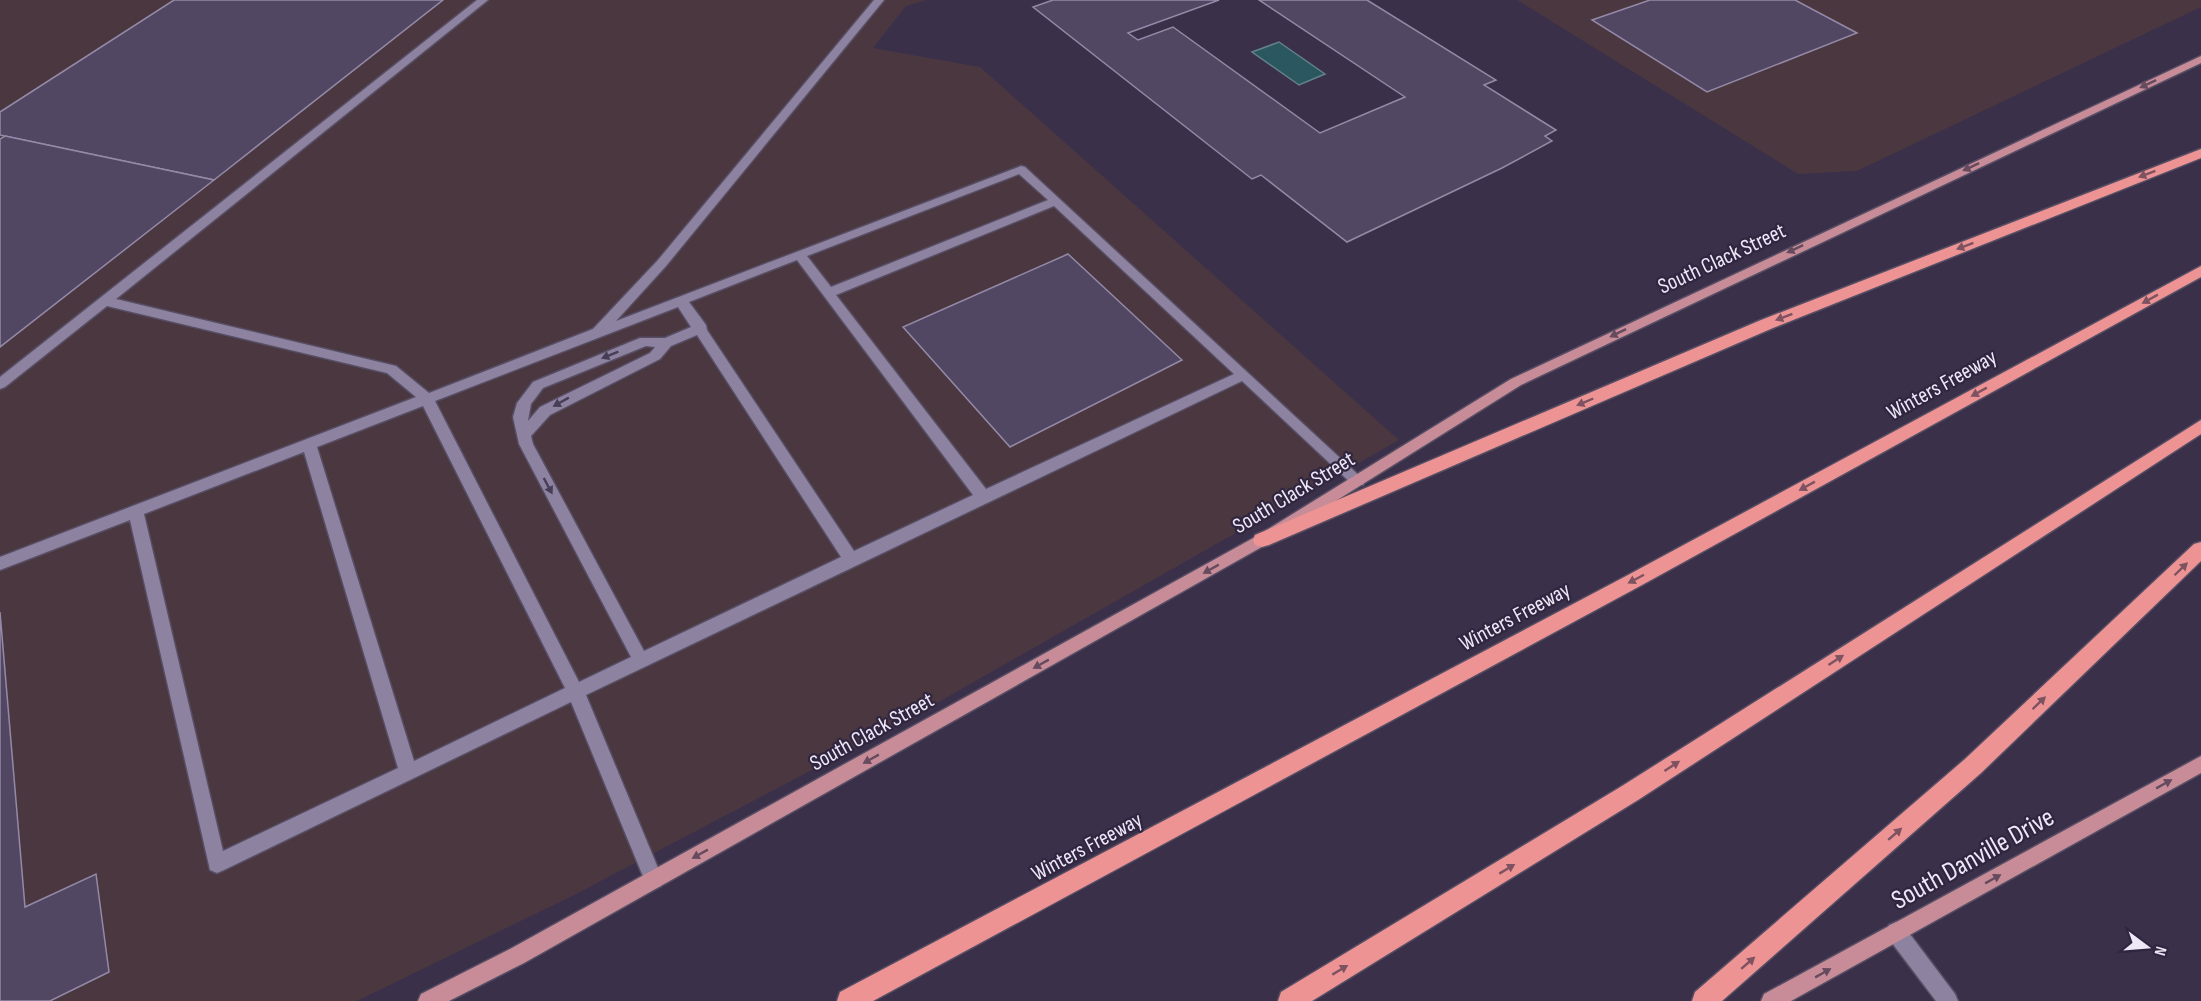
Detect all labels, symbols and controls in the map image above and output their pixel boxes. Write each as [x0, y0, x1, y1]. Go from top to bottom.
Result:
one-way arrow [2139, 80, 2156, 89]
one-way arrow [1963, 162, 1980, 171]
one-way arrow [2137, 170, 2155, 180]
street label: South Clack Street [1654, 218, 1790, 300]
one-way arrow [1956, 242, 1974, 251]
one-way arrow [1786, 245, 1803, 254]
one-way arrow [2141, 294, 2158, 304]
one-way arrow [1774, 312, 1792, 322]
one-way arrow [1610, 328, 1627, 337]
street label: Winters Freeway [1882, 343, 2002, 426]
one-way arrow [601, 350, 619, 360]
one-way arrow [1970, 387, 1987, 397]
one-way arrow [552, 397, 569, 407]
one-way arrow [1576, 398, 1594, 407]
street label: South Clack Street [1228, 446, 1360, 540]
one-way arrow [544, 477, 553, 494]
one-way arrow [1799, 481, 1816, 491]
one-way arrow [2173, 562, 2187, 576]
one-way arrow [1202, 564, 1219, 574]
one-way arrow [1628, 574, 1645, 584]
street label: Winters Freeway [1455, 576, 1575, 657]
one-way arrow [1828, 655, 1844, 666]
one-way arrow [1032, 659, 1049, 669]
street label: South Clack Street [805, 687, 939, 777]
one-way arrow [2032, 696, 2047, 710]
one-way arrow [862, 754, 879, 764]
one-way arrow [1664, 761, 1680, 772]
one-way arrow [2156, 779, 2172, 790]
street label: South Danville Drive [1886, 801, 2060, 917]
street label: Winters Freeway [1027, 806, 1147, 887]
one-way arrow [1887, 828, 1902, 841]
one-way arrow [691, 849, 708, 859]
one-way arrow [1499, 863, 1515, 874]
one-way arrow [1985, 874, 2002, 884]
north arrow [2117, 917, 2177, 977]
text: N [2150, 944, 2170, 957]
one-way arrow [1740, 956, 1756, 969]
one-way arrow [1332, 965, 1348, 976]
one-way arrow [1814, 968, 1831, 978]

